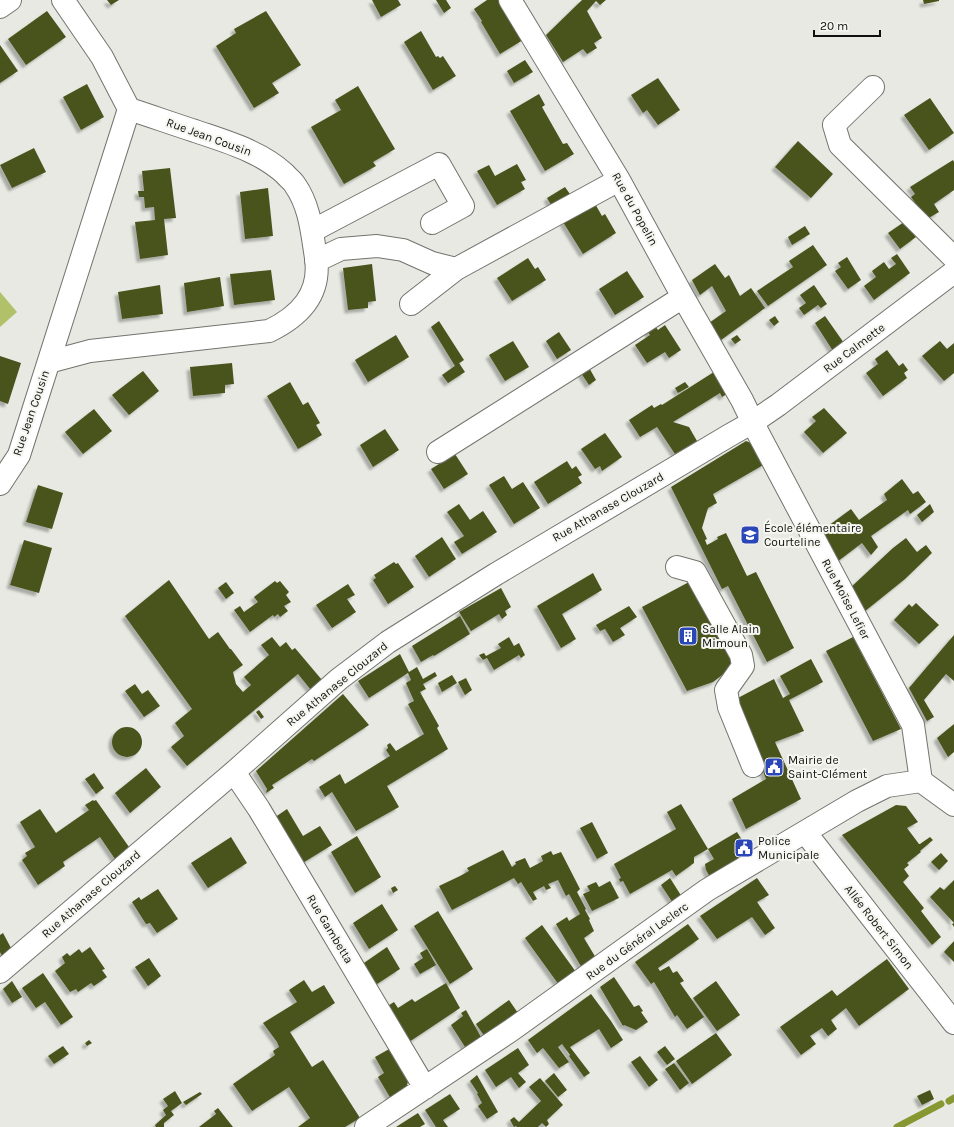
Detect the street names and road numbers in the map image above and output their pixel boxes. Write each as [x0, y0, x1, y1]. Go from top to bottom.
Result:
street label: Rue Jean Cousin [164, 115, 254, 159]
street label: Rue du Popelin [609, 170, 661, 248]
street label: Rue Calmette [820, 320, 888, 376]
street label: Rue Jean Cousin [10, 368, 52, 458]
street label: Rue Athanase Clouzard [550, 469, 666, 545]
street label: Rue Moïse Lefier [819, 556, 873, 642]
street label: Rue Athanase Clouzard [284, 639, 390, 729]
street label: Rue Athanase Clouzard [39, 847, 143, 941]
street label: Allée Robert Simon [842, 882, 916, 972]
street label: Rue Gambetta [304, 892, 356, 966]
street label: Rue du Général Leclerc [583, 899, 691, 983]

